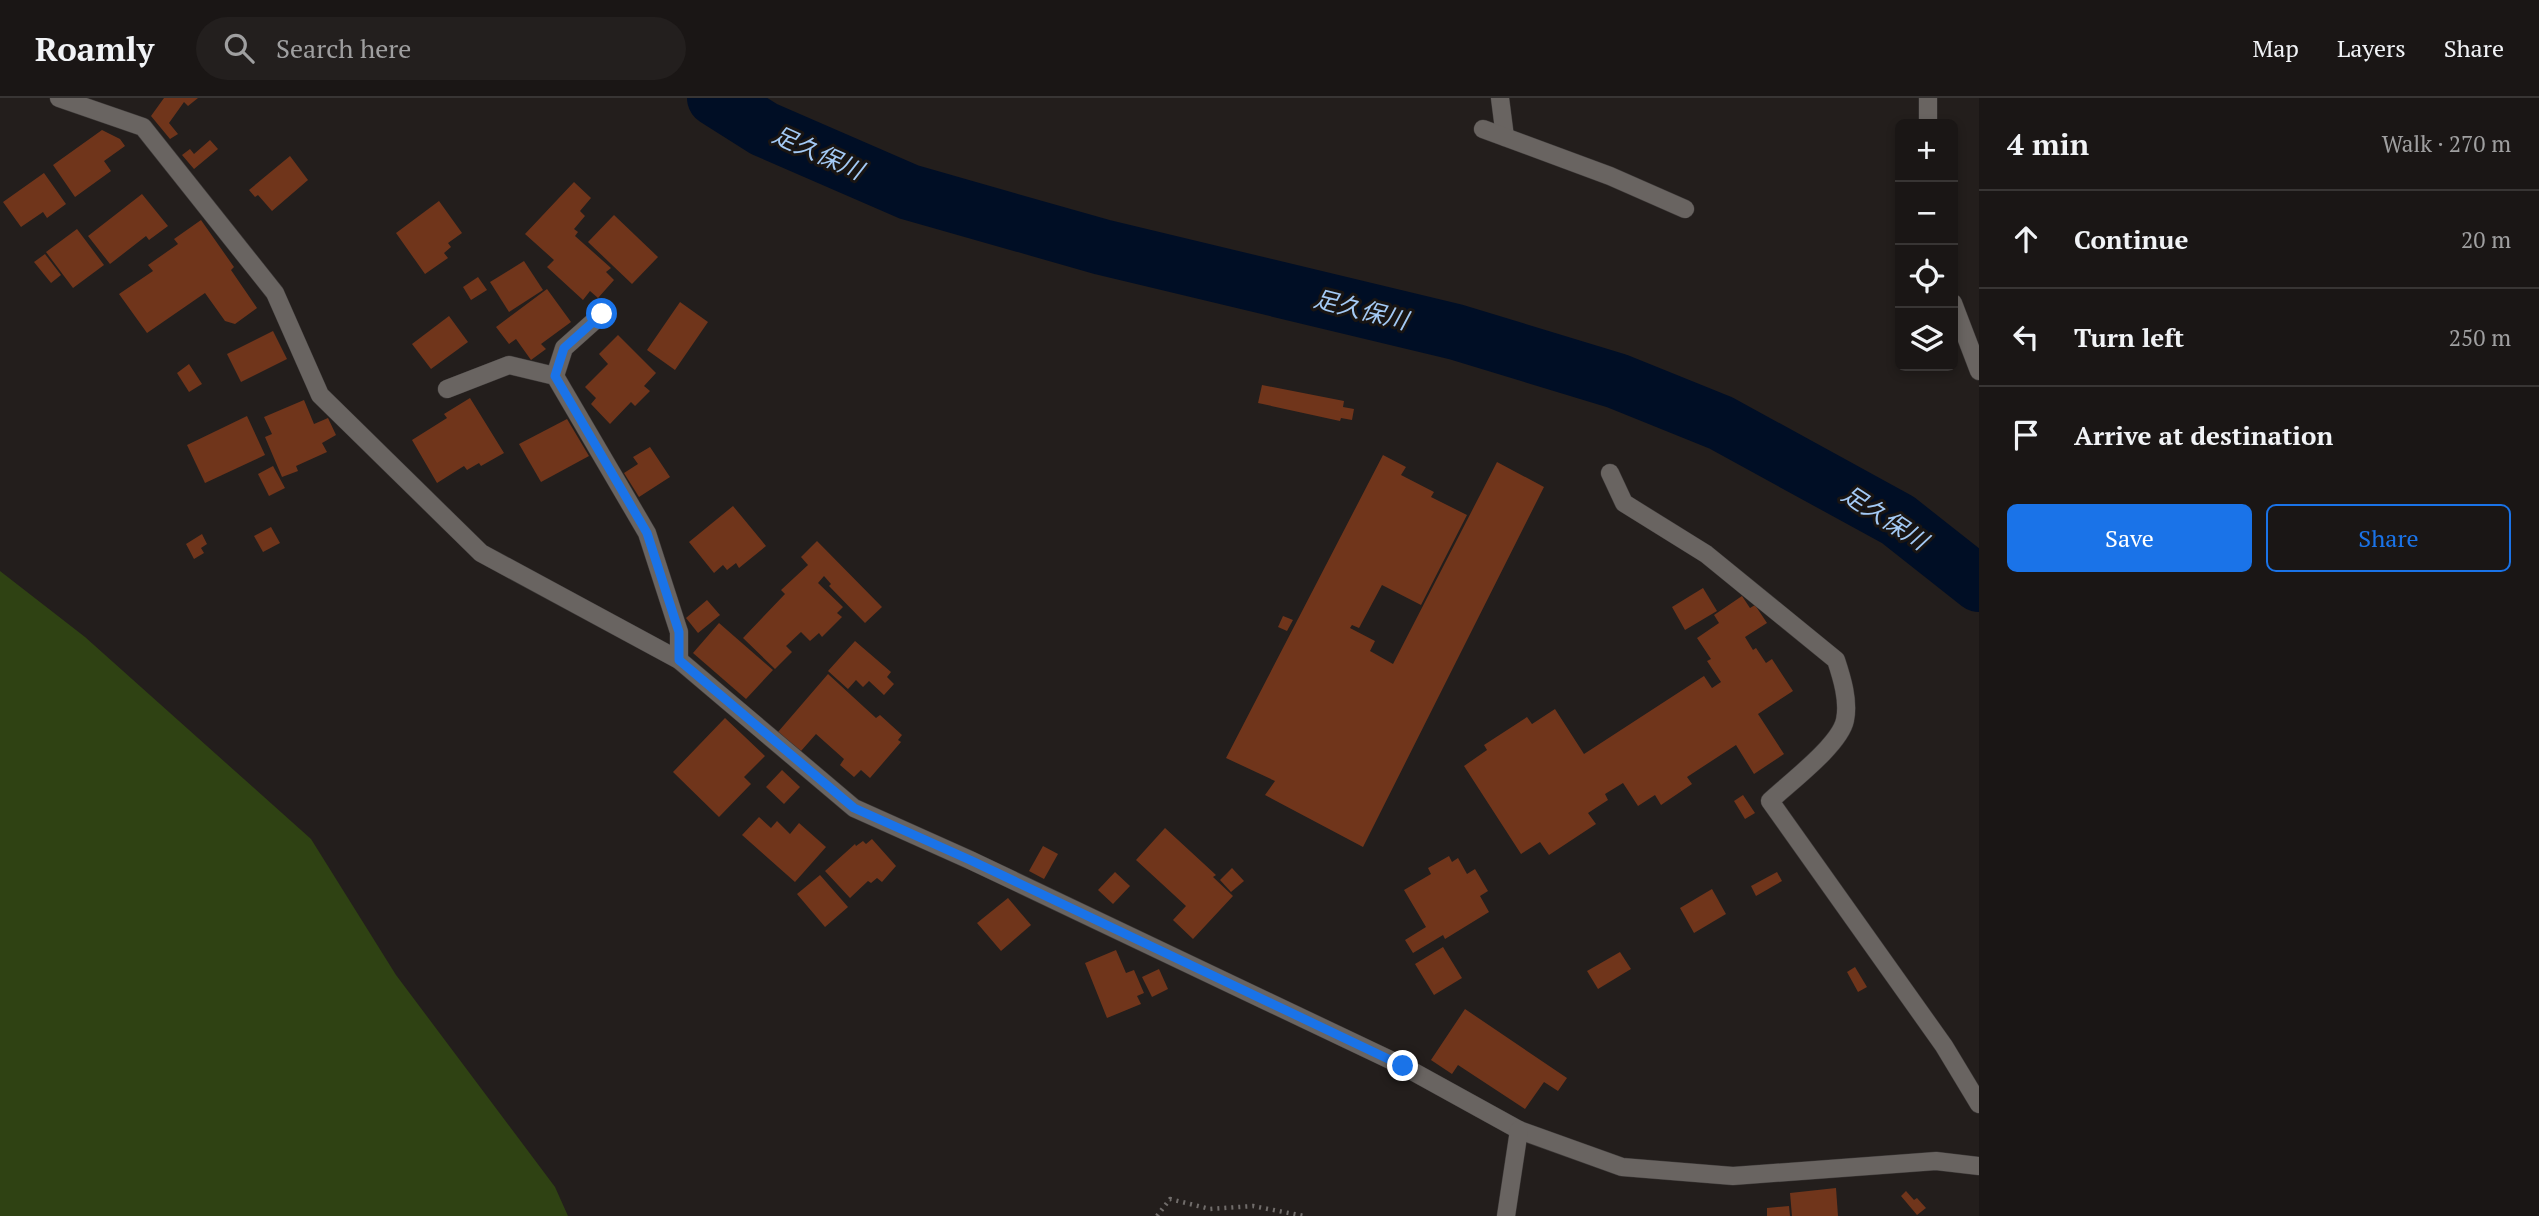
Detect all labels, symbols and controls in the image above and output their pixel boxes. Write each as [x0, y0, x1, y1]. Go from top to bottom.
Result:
search box [196, 17, 686, 80]
text: Roamly [35, 27, 154, 70]
icon: search [220, 29, 258, 67]
text: Search here [276, 31, 411, 65]
text: Map [2252, 32, 2299, 64]
text: Layers [2337, 32, 2406, 64]
text: Share [2444, 32, 2504, 64]
water label: 足久保川 [768, 118, 871, 187]
map controls [1895, 119, 1958, 371]
button: + [1895, 119, 1958, 182]
text: 4 min [2007, 124, 2089, 164]
text: Walk · 270 m [2382, 128, 2511, 159]
button: − [1895, 182, 1958, 245]
icon: ahead [2007, 220, 2045, 258]
text: Continue [2074, 222, 2188, 256]
text: 20 m [2461, 224, 2511, 255]
button: locate [1895, 245, 1958, 308]
water label: 足久保川 [1311, 282, 1414, 337]
route start [586, 298, 617, 329]
button: layers [1895, 308, 1958, 371]
icon: left [2007, 318, 2045, 356]
text: Turn left [2074, 320, 2184, 354]
text: 250 m [2449, 322, 2511, 353]
icon: arrive [2007, 416, 2045, 454]
text: Arrive at destination [2074, 418, 2333, 452]
water label: 足久保川 [1836, 477, 1936, 558]
button: Save [2007, 504, 2252, 572]
button: Share [2266, 504, 2511, 572]
route end [1387, 1050, 1418, 1081]

